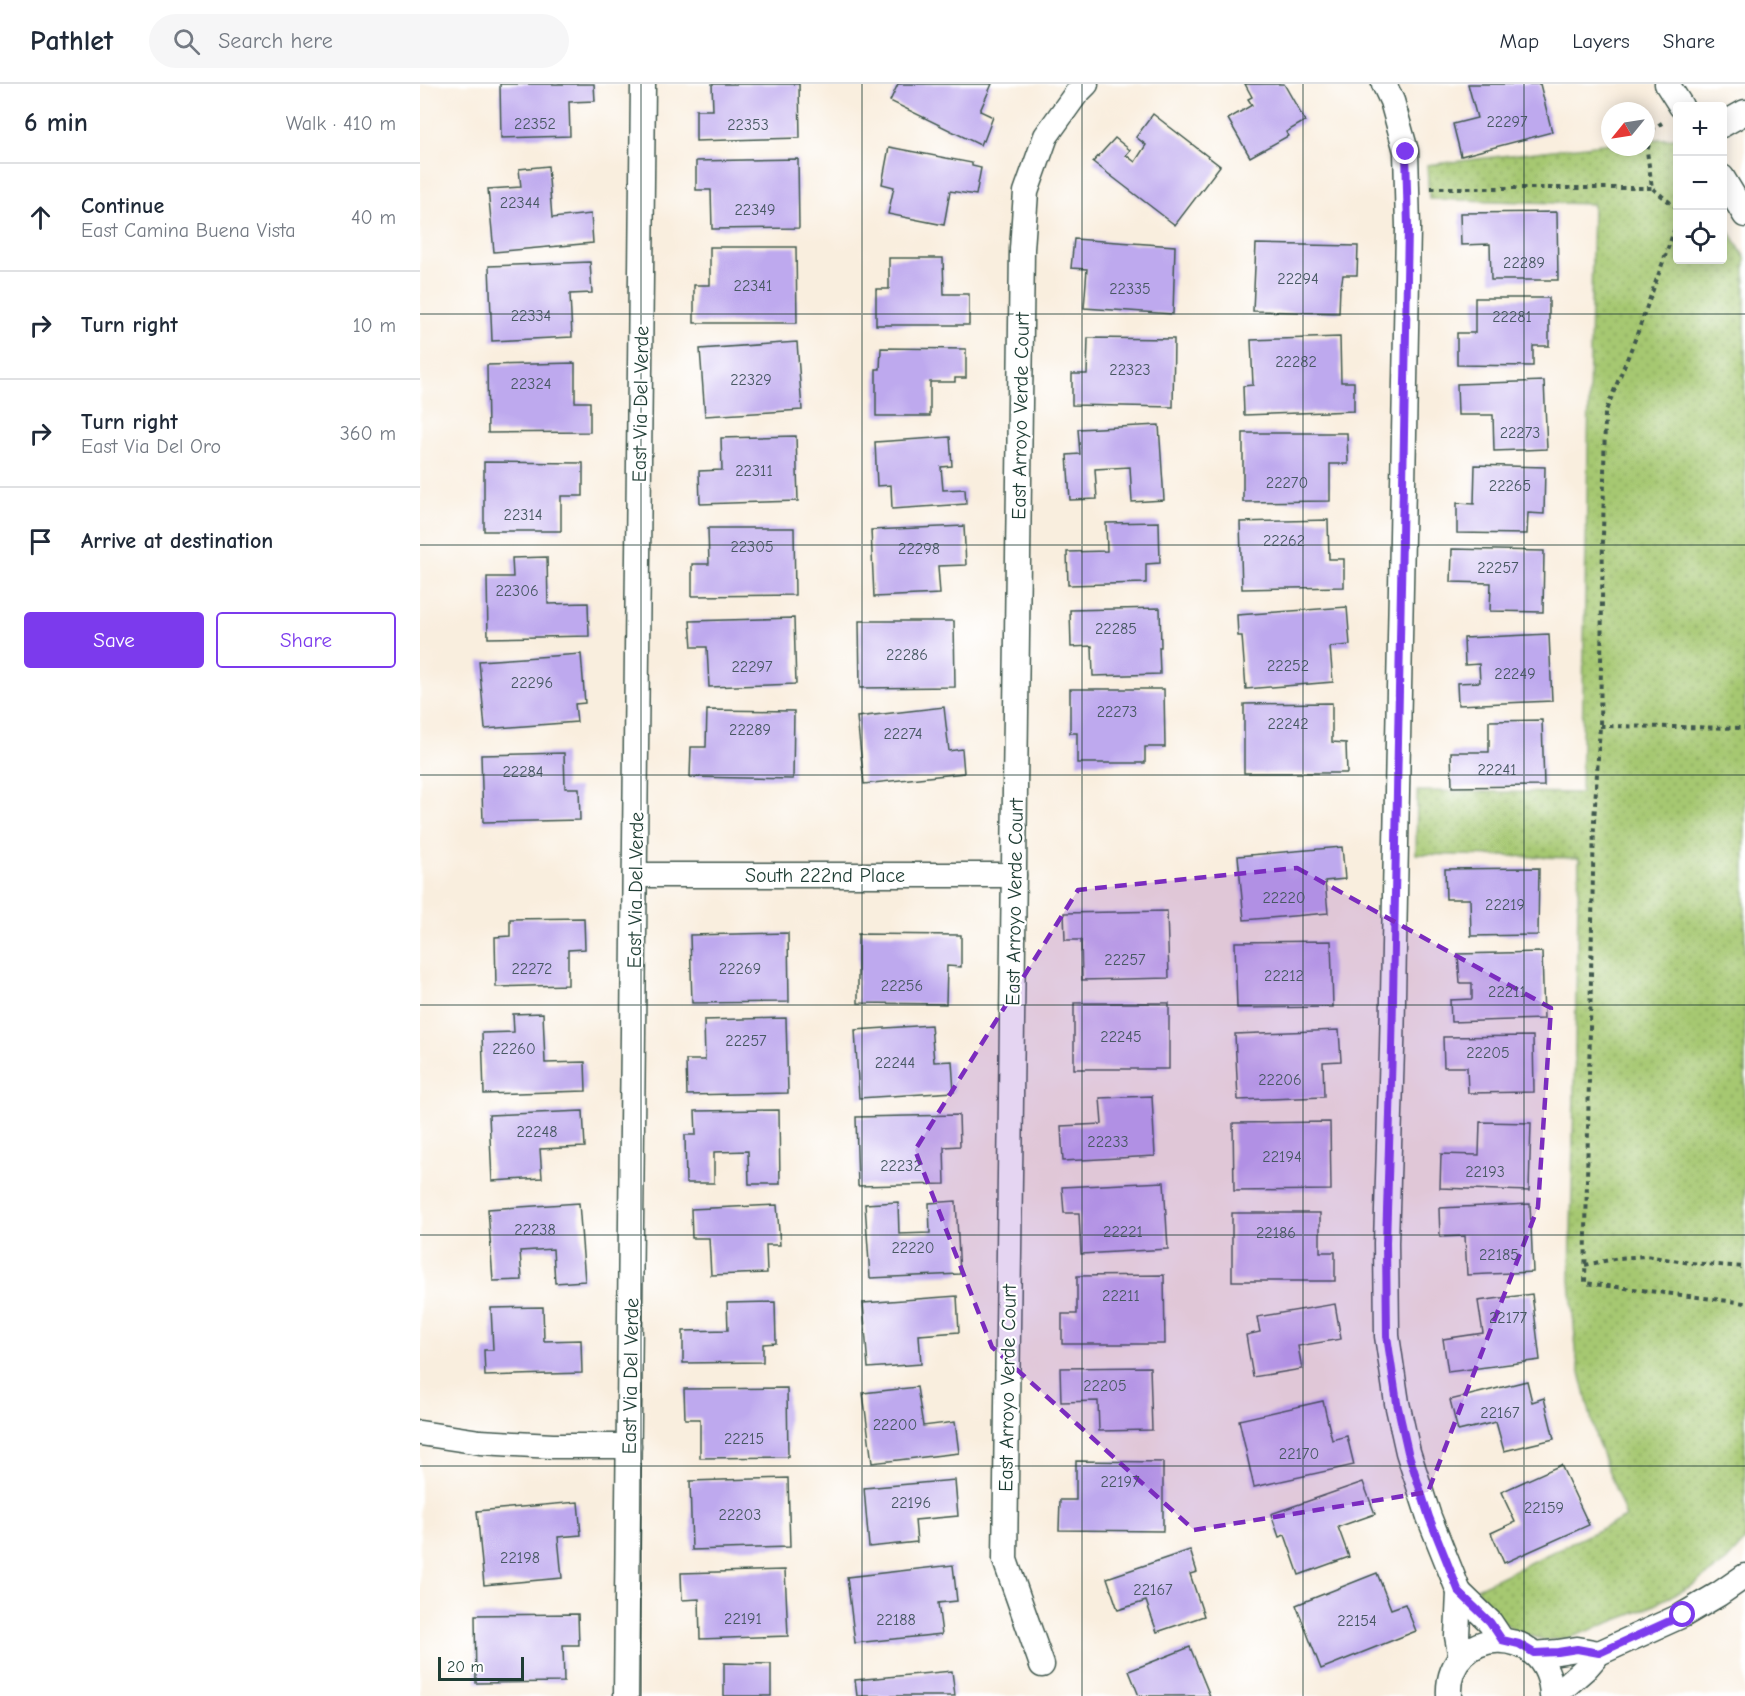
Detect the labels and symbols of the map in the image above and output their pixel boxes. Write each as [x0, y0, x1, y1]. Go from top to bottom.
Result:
north arrow [1601, 102, 1655, 156]
house number: 22297 [1486, 113, 1528, 131]
house number: 22352 [514, 115, 556, 133]
house number: 22353 [727, 116, 769, 134]
route end [1392, 138, 1418, 164]
house number: 22344 [500, 194, 540, 212]
house number: 22349 [734, 201, 776, 219]
house number: 22289 [1503, 254, 1545, 272]
house number: 22294 [1277, 270, 1319, 288]
house number: 22341 [734, 277, 772, 295]
house number: 22335 [1109, 280, 1151, 298]
house number: 22334 [511, 307, 551, 325]
house number: 22281 [1492, 308, 1532, 326]
street label: East Arroyo Verde Court [1007, 311, 1034, 520]
street label: East Via Del Verde [628, 326, 653, 482]
house number: 22282 [1275, 353, 1317, 371]
house number: 22323 [1109, 361, 1151, 379]
house number: 22329 [730, 371, 772, 389]
house number: 22324 [511, 375, 551, 393]
house number: 22273 [1500, 424, 1540, 442]
house number: 22311 [735, 462, 773, 480]
house number: 22270 [1266, 474, 1308, 492]
house number: 22265 [1489, 477, 1531, 495]
house number: 22314 [504, 506, 542, 524]
house number: 22262 [1263, 532, 1305, 550]
house number: 22305 [730, 538, 774, 556]
house number: 22298 [898, 540, 940, 558]
house number: 22257 [1477, 559, 1519, 577]
house number: 22306 [495, 582, 539, 600]
house number: 22285 [1095, 620, 1137, 638]
house number: 22286 [886, 646, 928, 664]
house number: 22252 [1267, 657, 1309, 675]
house number: 22297 [731, 658, 773, 676]
house number: 22249 [1494, 665, 1536, 683]
house number: 22296 [511, 674, 553, 692]
house number: 22273 [1097, 703, 1137, 721]
house number: 22242 [1267, 715, 1309, 733]
house number: 22289 [729, 721, 771, 739]
house number: 22274 [883, 725, 923, 743]
house number: 22241 [1477, 761, 1517, 779]
house number: 22284 [502, 763, 544, 781]
street label: East Arroyo Verde Court [1001, 797, 1028, 1006]
street label: East Via Del Verde [623, 812, 648, 968]
street label: South 222nd Place [745, 864, 905, 887]
house number: 22220 [1262, 889, 1306, 907]
house number: 22219 [1485, 896, 1525, 914]
house number: 22257 [1104, 951, 1146, 969]
house number: 22272 [511, 960, 553, 978]
house number: 22269 [719, 960, 761, 978]
house number: 22212 [1264, 967, 1304, 985]
house number: 22256 [881, 977, 923, 995]
house number: 22211 [1488, 983, 1526, 1001]
house number: 22245 [1100, 1028, 1142, 1046]
house number: 22257 [725, 1032, 767, 1050]
house number: 22260 [492, 1040, 536, 1058]
house number: 22205 [1466, 1044, 1510, 1062]
house number: 22244 [875, 1054, 915, 1072]
house number: 22206 [1258, 1071, 1302, 1089]
house number: 22248 [516, 1123, 558, 1141]
house number: 22233 [1087, 1133, 1129, 1151]
house number: 22194 [1262, 1148, 1302, 1166]
house number: 22232 [880, 1157, 922, 1175]
house number: 22193 [1465, 1163, 1505, 1181]
house number: 22238 [514, 1221, 556, 1239]
house number: 22221 [1103, 1223, 1143, 1241]
house number: 22186 [1256, 1224, 1296, 1242]
house number: 22220 [891, 1239, 935, 1257]
house number: 22185 [1479, 1246, 1519, 1264]
street label: East Arroyo Verde Court [994, 1283, 1021, 1492]
house number: 22211 [1102, 1287, 1140, 1305]
street label: East Via Del Verde [618, 1298, 643, 1454]
house number: 22177 [1489, 1309, 1528, 1327]
house number: 22205 [1083, 1377, 1127, 1395]
house number: 22167 [1480, 1404, 1520, 1422]
house number: 22200 [873, 1416, 917, 1434]
house number: 22215 [724, 1430, 764, 1448]
house number: 22170 [1279, 1445, 1319, 1463]
house number: 22197 [1100, 1473, 1140, 1491]
house number: 22196 [891, 1494, 931, 1512]
house number: 22159 [1524, 1499, 1564, 1517]
house number: 22203 [719, 1506, 761, 1524]
house number: 22198 [500, 1549, 540, 1567]
house number: 22167 [1133, 1581, 1173, 1599]
route start [1669, 1601, 1695, 1627]
house number: 22191 [724, 1610, 762, 1628]
house number: 22188 [876, 1611, 916, 1629]
house number: 22154 [1337, 1612, 1377, 1630]
scale bar [438, 1654, 524, 1682]

